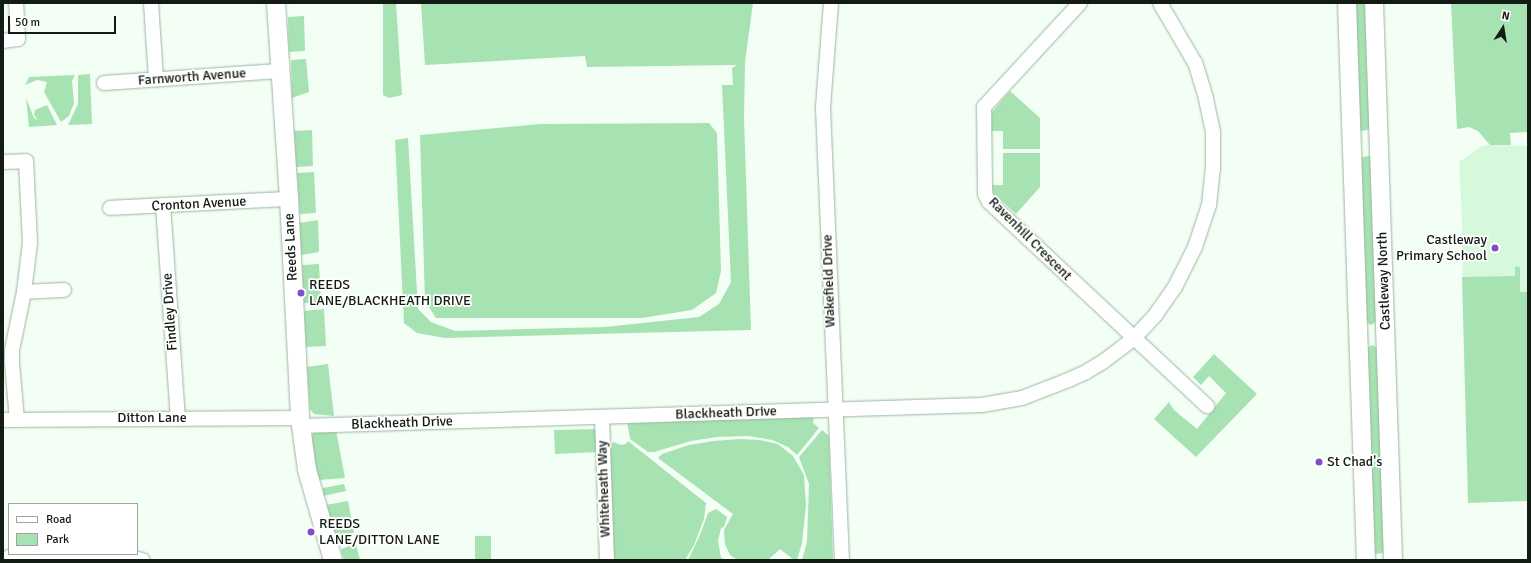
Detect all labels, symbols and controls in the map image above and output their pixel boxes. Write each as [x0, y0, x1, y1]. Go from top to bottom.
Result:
scale bar [10, 8, 118, 34]
north arrow [1483, 8, 1523, 48]
text: N [1501, 9, 1511, 23]
text: 50 m [15, 15, 40, 30]
street label: Farnworth Avenue [137, 65, 247, 89]
street label: Cronton Avenue [151, 193, 247, 215]
street label: Ravenhill Crescent [985, 194, 1075, 284]
street label: Reeds Lane [281, 213, 301, 281]
street label: Castleway North [1374, 231, 1394, 331]
place label: Castleway Primary School [1396, 232, 1487, 264]
street label: Wakefield Drive [819, 234, 839, 328]
marker: Castleway Primary School [1490, 243, 1500, 253]
street label: Findley Drive [159, 273, 181, 351]
place label: REEDS LANE/BLACKHEATH DRIVE [309, 277, 471, 310]
marker: REEDS LANE/BLACKHEATH DRIVE [296, 288, 306, 298]
street label: Blackheath Drive [675, 403, 777, 423]
street label: Ditton Lane [117, 410, 187, 426]
street label: Blackheath Drive [351, 413, 453, 433]
street label: Whiteheath Way [594, 440, 614, 538]
place label: St Chad's [1327, 454, 1382, 470]
marker: St Chad's [1314, 457, 1324, 467]
legend [8, 503, 138, 555]
text: Road [46, 512, 72, 527]
place label: REEDS LANE/DITTON LANE [319, 516, 440, 548]
marker: REEDS LANE/DITTON LANE [306, 527, 316, 537]
text: Park [46, 532, 69, 547]

